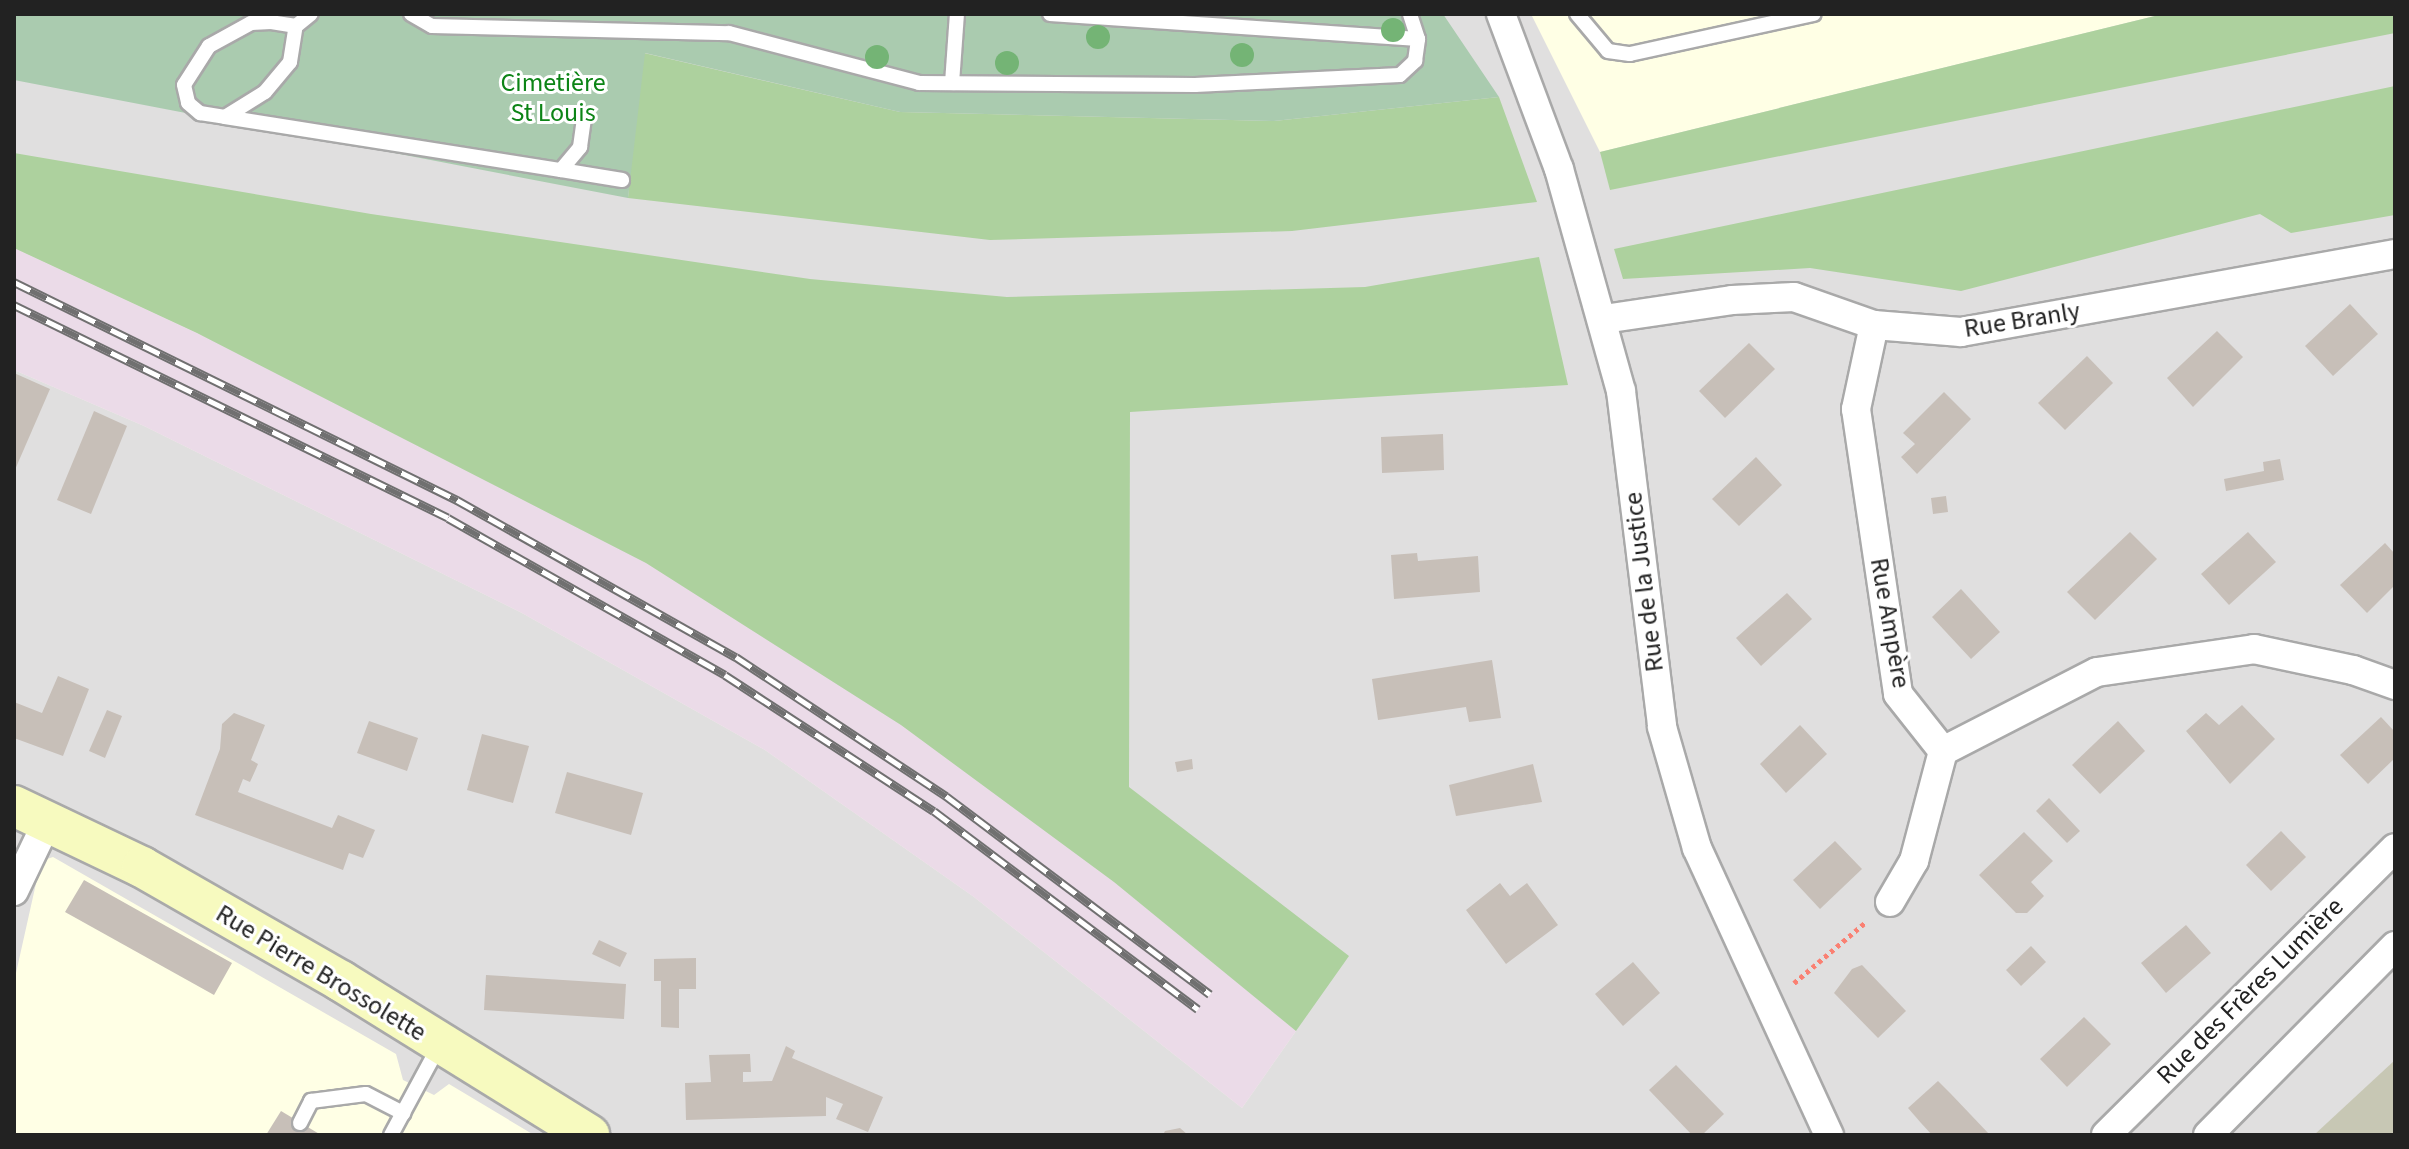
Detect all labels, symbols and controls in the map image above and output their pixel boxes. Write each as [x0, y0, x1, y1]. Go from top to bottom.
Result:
park label: Cimetière St Louis [500, 67, 606, 128]
street label: Rue Branly [1962, 295, 2082, 345]
street label: Rue de la Justice [1617, 490, 1671, 674]
street label: Rue Ampère [1863, 555, 1917, 691]
street label: Rue des Frères Lumière [2150, 891, 2350, 1091]
street label: Rue Pierre Brossolette [210, 898, 432, 1048]

